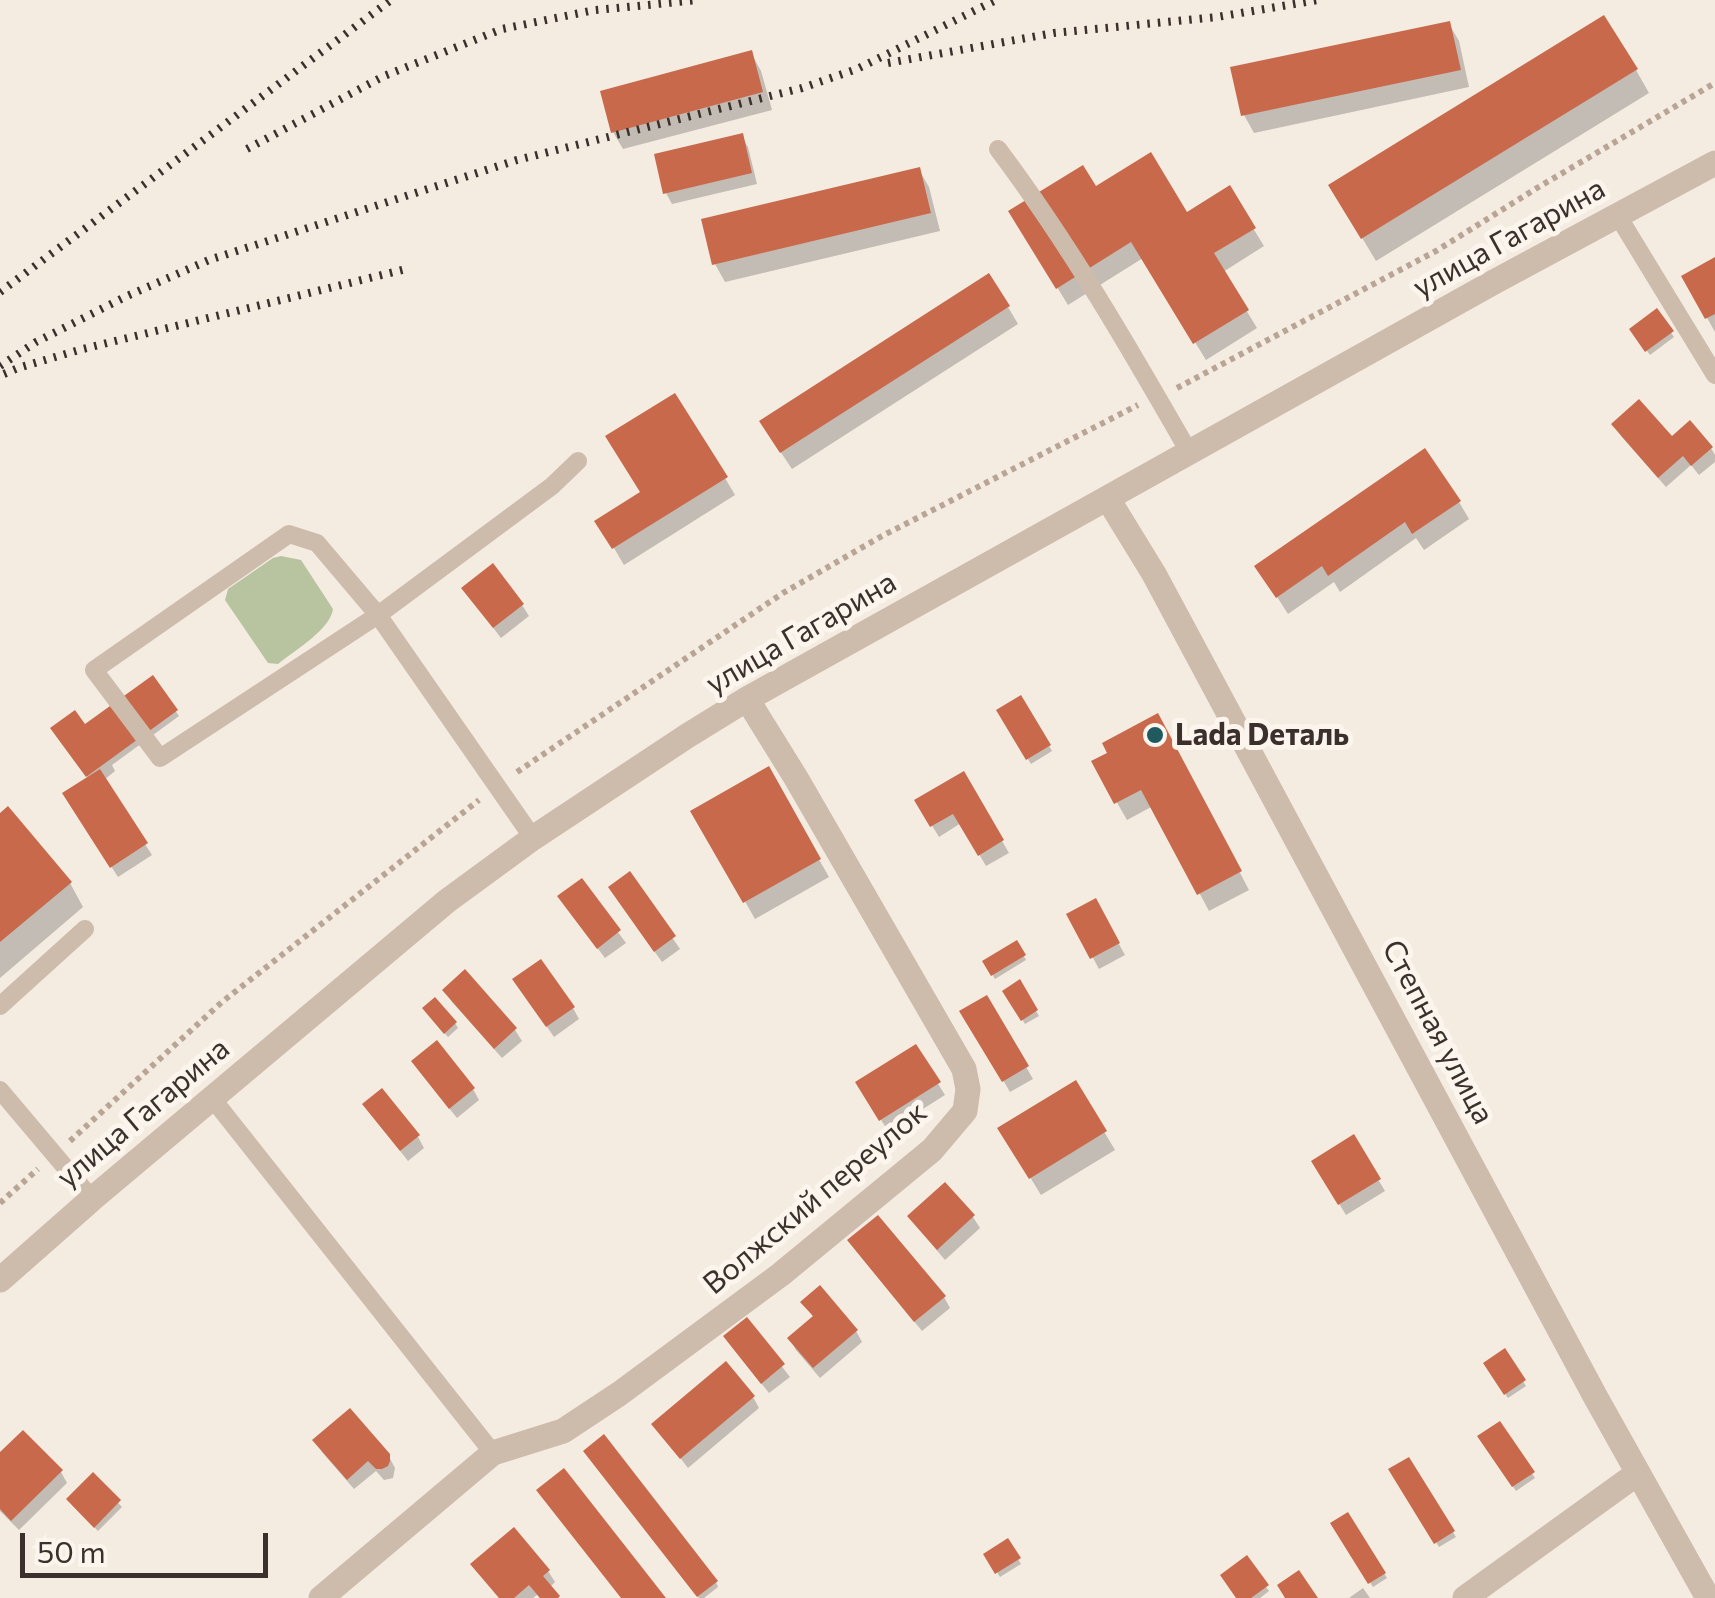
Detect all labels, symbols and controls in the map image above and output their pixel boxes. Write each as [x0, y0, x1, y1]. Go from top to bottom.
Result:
street label: улица Гагарина [1407, 170, 1611, 306]
street label: улица Гагарина [699, 564, 903, 702]
place label: Lada Dеталь [1175, 717, 1349, 753]
marker: Lada Dеталь [1144, 724, 1166, 746]
street label: Степная улица [1374, 934, 1502, 1130]
street label: улица Гагарина [50, 1030, 236, 1196]
street label: Волжский переулок [696, 1094, 934, 1302]
scale bar [25, 1513, 272, 1575]
text: 50 m [37, 1532, 106, 1569]

